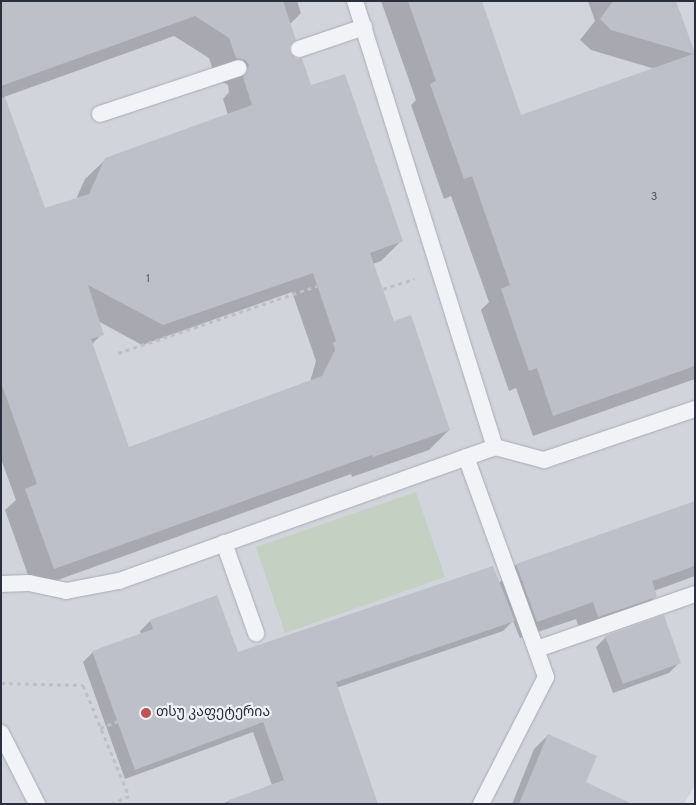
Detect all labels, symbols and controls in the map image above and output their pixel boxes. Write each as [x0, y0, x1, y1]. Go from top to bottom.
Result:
house number: 3 [651, 190, 657, 204]
house number: 1 [146, 272, 150, 286]
place label: თსუ კაფეტერია [156, 705, 270, 721]
marker: თსუ კაფეტერია [140, 707, 152, 719]

